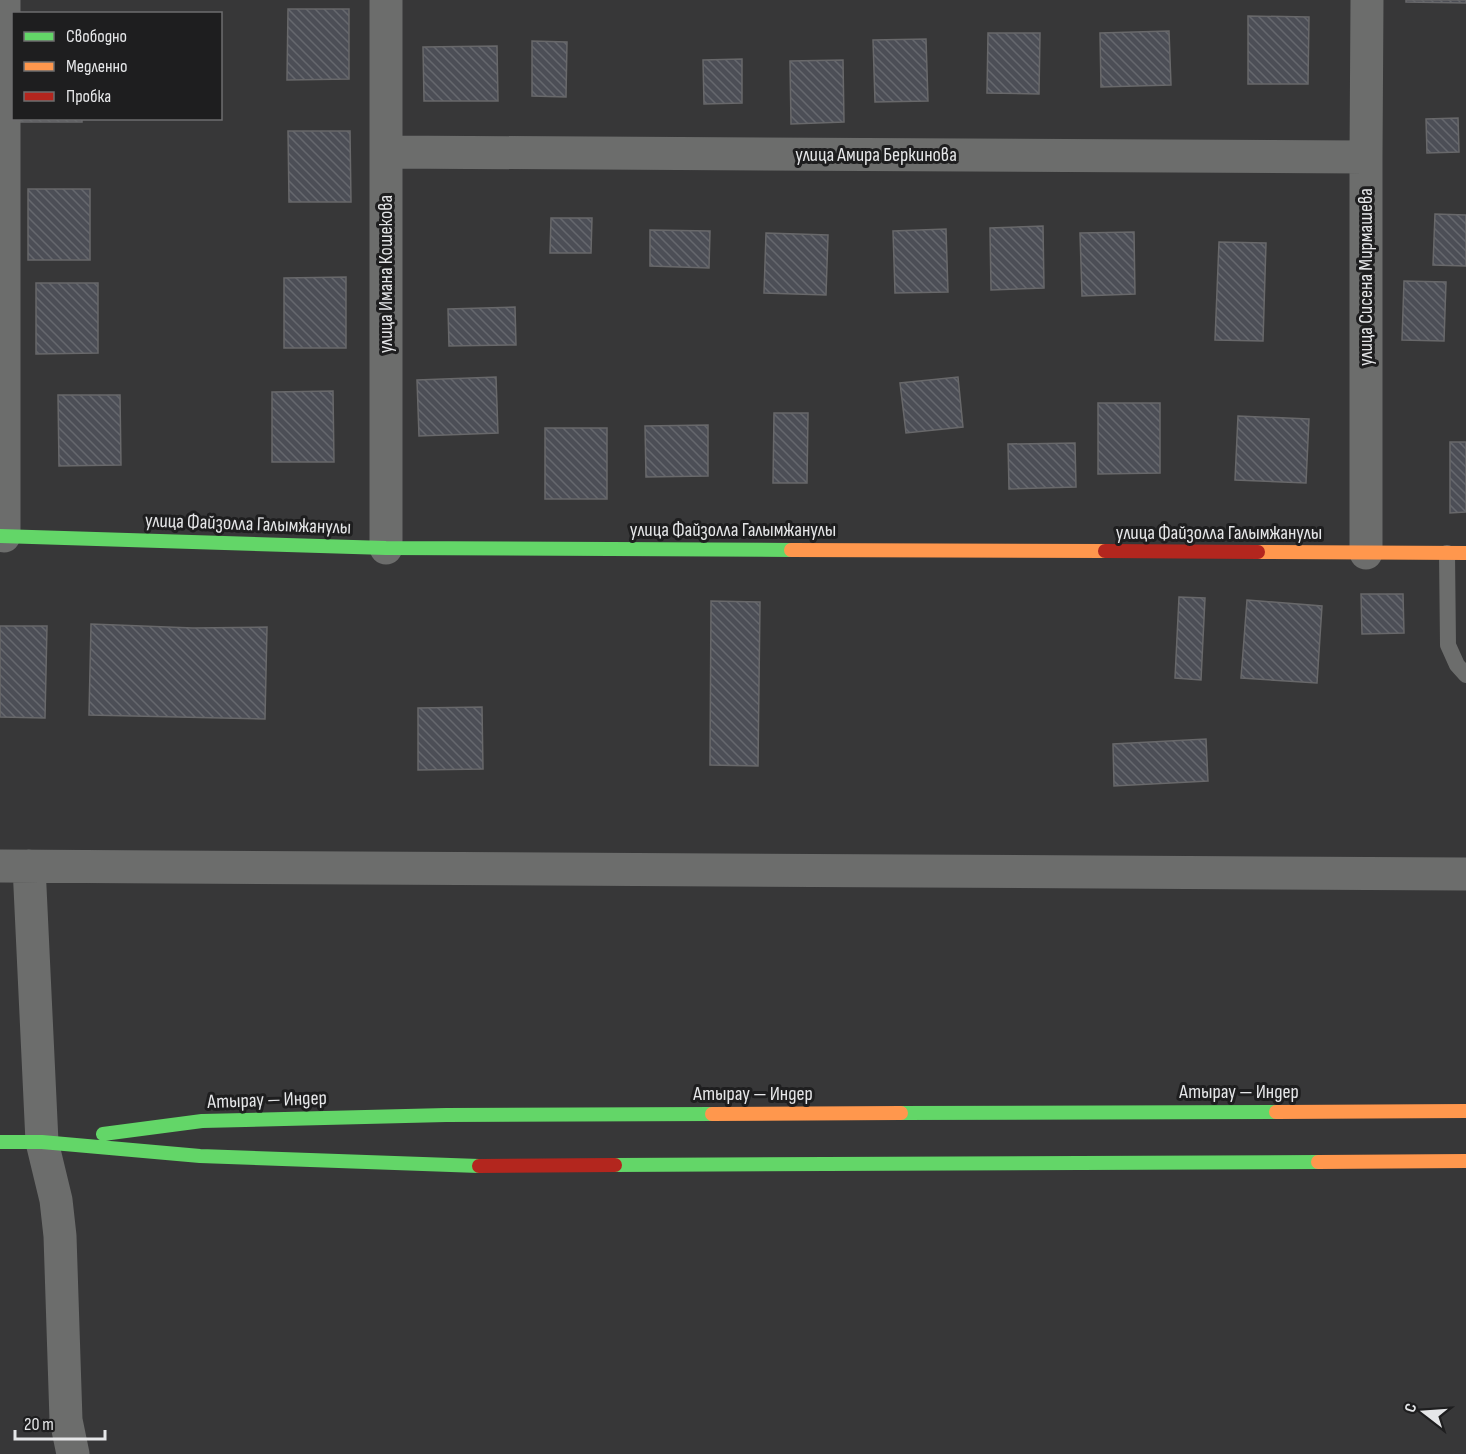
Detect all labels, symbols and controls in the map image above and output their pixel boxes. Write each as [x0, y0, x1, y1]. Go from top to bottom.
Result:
legend [12, 12, 222, 120]
text: Свободно [66, 26, 127, 47]
text: Медленно [66, 56, 128, 77]
text: Пробка [66, 86, 111, 107]
street label: улица Амира Беркинова [795, 143, 957, 167]
street label: улица Сисена Мирмашева [1354, 188, 1378, 366]
street label: улица Имана Кошекова [374, 195, 398, 353]
street label: улица Файзолла Галымжанулы [144, 508, 352, 540]
street label: улица Файзолла Галымжанулы [630, 518, 836, 542]
street label: улица Файзолла Галымжанулы [1116, 521, 1322, 545]
street label: Атырау — Индер [1178, 1080, 1299, 1104]
street label: Атырау — Индер [692, 1082, 813, 1106]
street label: Атырау — Индер [206, 1086, 327, 1114]
north arrow [1394, 1382, 1454, 1442]
text: С [1401, 1401, 1421, 1415]
scale bar [15, 1403, 105, 1441]
text: 20 m [24, 1414, 54, 1435]

